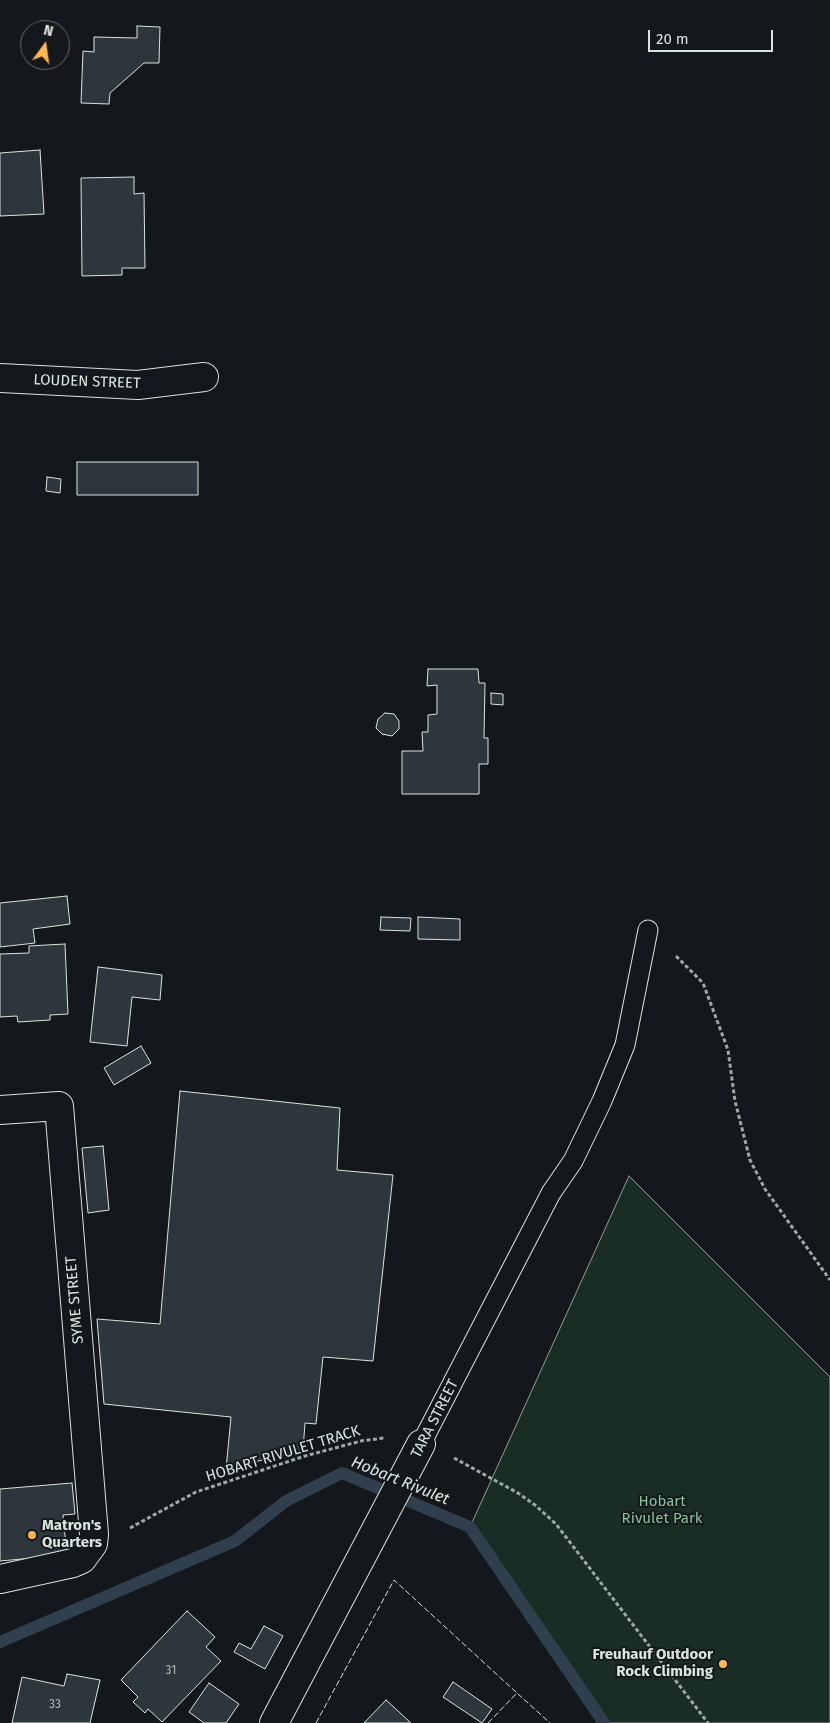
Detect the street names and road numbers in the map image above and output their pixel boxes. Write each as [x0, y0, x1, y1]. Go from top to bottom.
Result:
street label: LOUDEN STREET [33, 371, 141, 393]
street label: SYME STREET [62, 1255, 88, 1345]
street label: TARA STREET [408, 1377, 462, 1461]
street label: HOBART RIVULET TRACK [204, 1422, 362, 1486]

